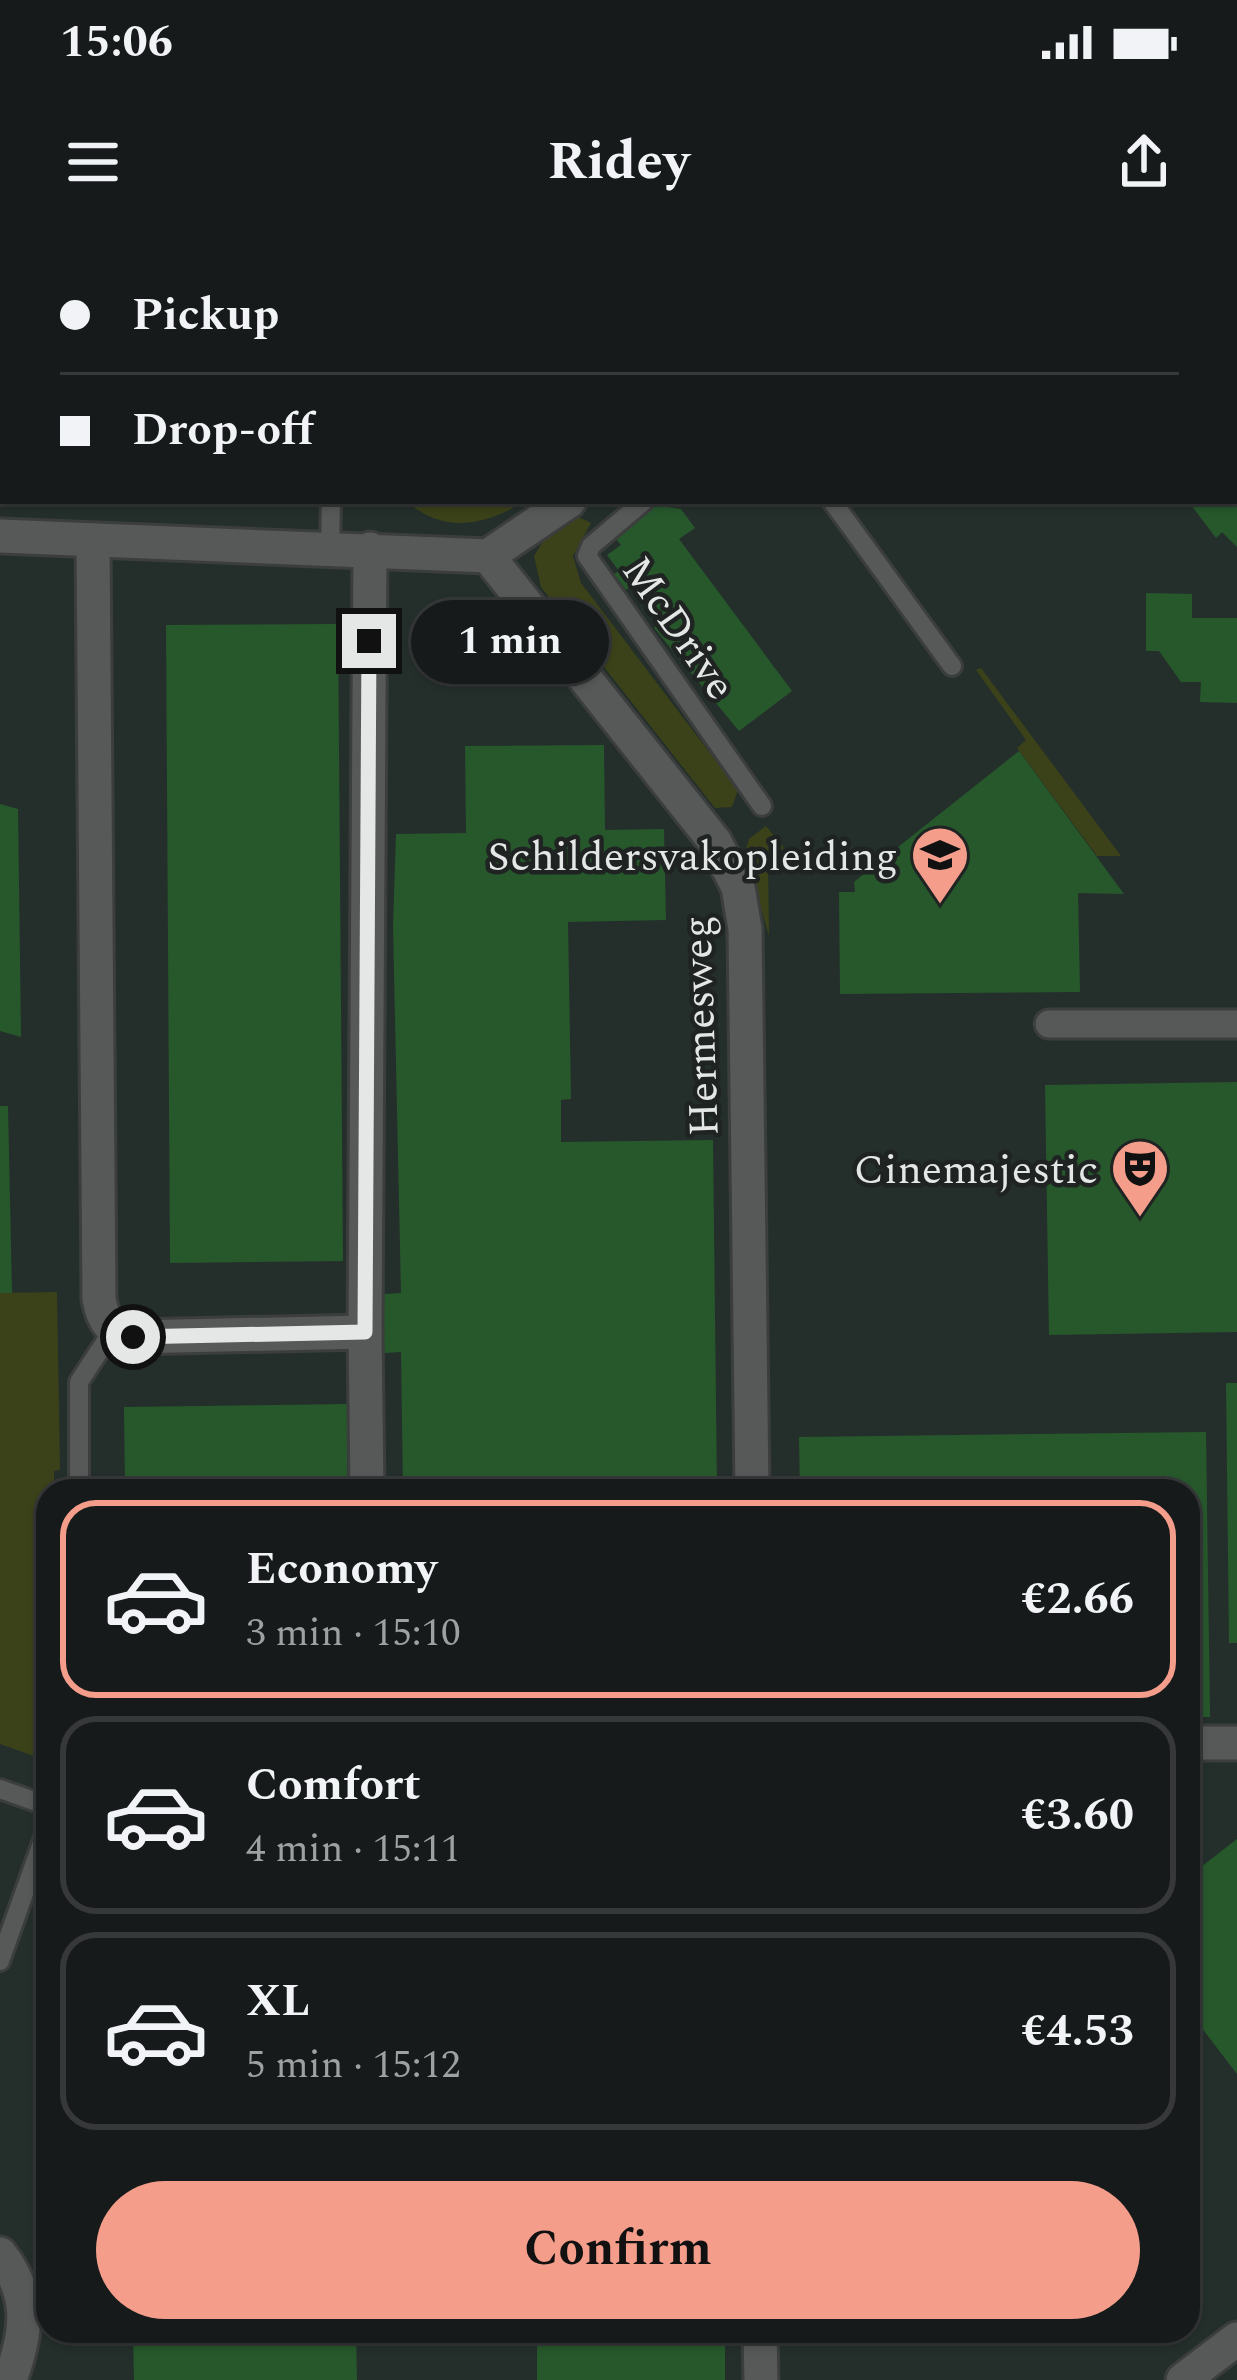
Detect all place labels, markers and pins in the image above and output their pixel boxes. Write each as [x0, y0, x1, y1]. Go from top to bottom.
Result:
school or university icon: Schildersvakopleiding [909, 824, 971, 906]
place label: Schildersvakopleiding [487, 826, 898, 889]
theatre icon: Cinemajestic [1109, 1137, 1171, 1219]
place label: Cinemajestic [854, 1139, 1098, 1202]

